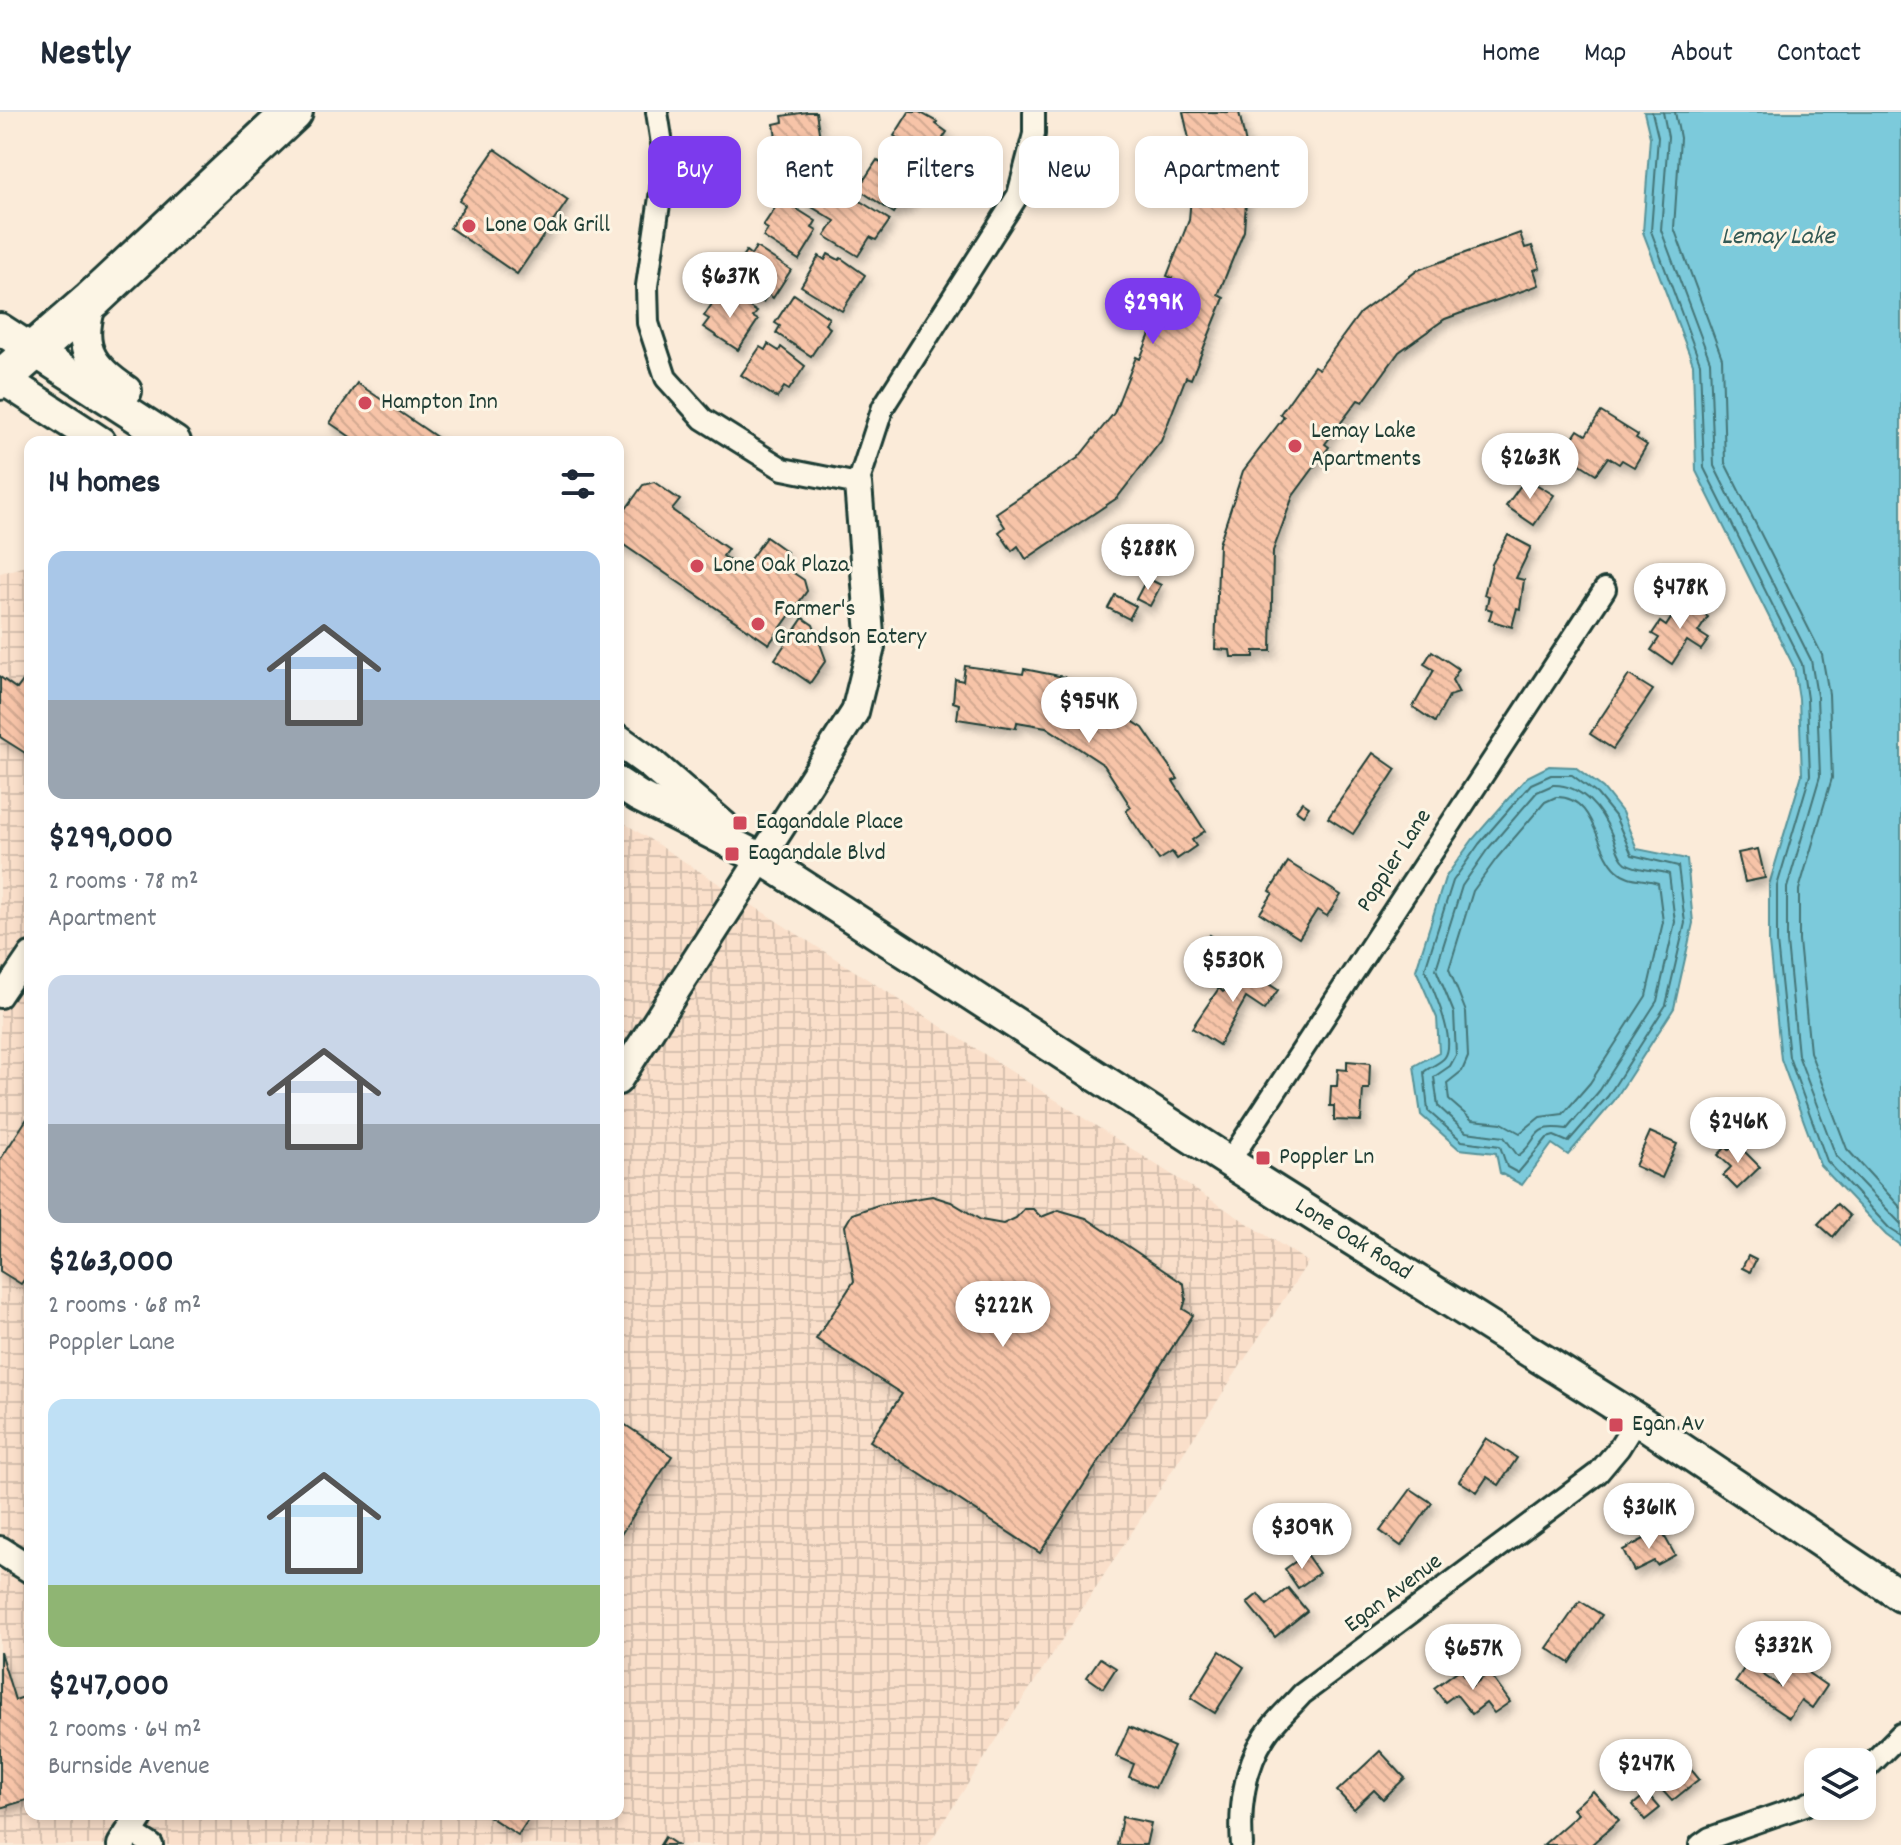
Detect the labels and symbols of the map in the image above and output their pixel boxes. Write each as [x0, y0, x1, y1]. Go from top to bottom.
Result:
place label: Lone Oak Grill [485, 209, 610, 243]
marker: Lone Oak Grill [460, 217, 478, 235]
water label: Lemay Lake [1721, 219, 1836, 256]
pin: $637K [674, 252, 786, 320]
pin: $299K [1097, 278, 1209, 346]
place label: Hampton Inn [381, 386, 498, 420]
marker: Hampton Inn [356, 394, 374, 412]
place label: Lemay Lake Apartments [1311, 415, 1421, 477]
pin: $263K [1474, 433, 1586, 501]
marker: Lemay Lake Apartments [1286, 437, 1304, 455]
pin: $288K [1092, 524, 1204, 592]
place label: Lone Oak Plaza [713, 549, 850, 583]
marker: Lone Oak Plaza [688, 557, 706, 575]
pin: $478K [1624, 563, 1736, 631]
place label: Farmer's Grandson Eatery [774, 593, 927, 655]
marker: Farmer's Grandson Eatery [749, 615, 767, 633]
pin: $954K [1033, 677, 1145, 745]
street label: Poppler Lane [1349, 803, 1441, 919]
place label: Eagandale Place [756, 806, 903, 840]
marker: Eagandale Place [731, 814, 749, 832]
place label: Eagandale Blvd [748, 837, 886, 871]
marker: Eagandale Blvd [723, 845, 741, 863]
pin: $530K [1177, 936, 1289, 1004]
pin: $246K [1682, 1097, 1794, 1165]
place label: Poppler Ln [1279, 1141, 1374, 1175]
marker: Poppler Ln [1254, 1149, 1272, 1167]
street label: Lone Oak Road [1288, 1190, 1418, 1290]
pin: $222K [947, 1281, 1059, 1349]
place label: Egan Av [1632, 1408, 1704, 1442]
marker: Egan Av [1607, 1416, 1625, 1434]
pin: $361K [1593, 1483, 1705, 1551]
pin: $309K [1246, 1503, 1358, 1571]
street label: Egan Avenue [1338, 1546, 1450, 1642]
pin: $332K [1727, 1621, 1839, 1689]
pin: $657K [1417, 1624, 1529, 1692]
pin: $247K [1590, 1739, 1702, 1807]

